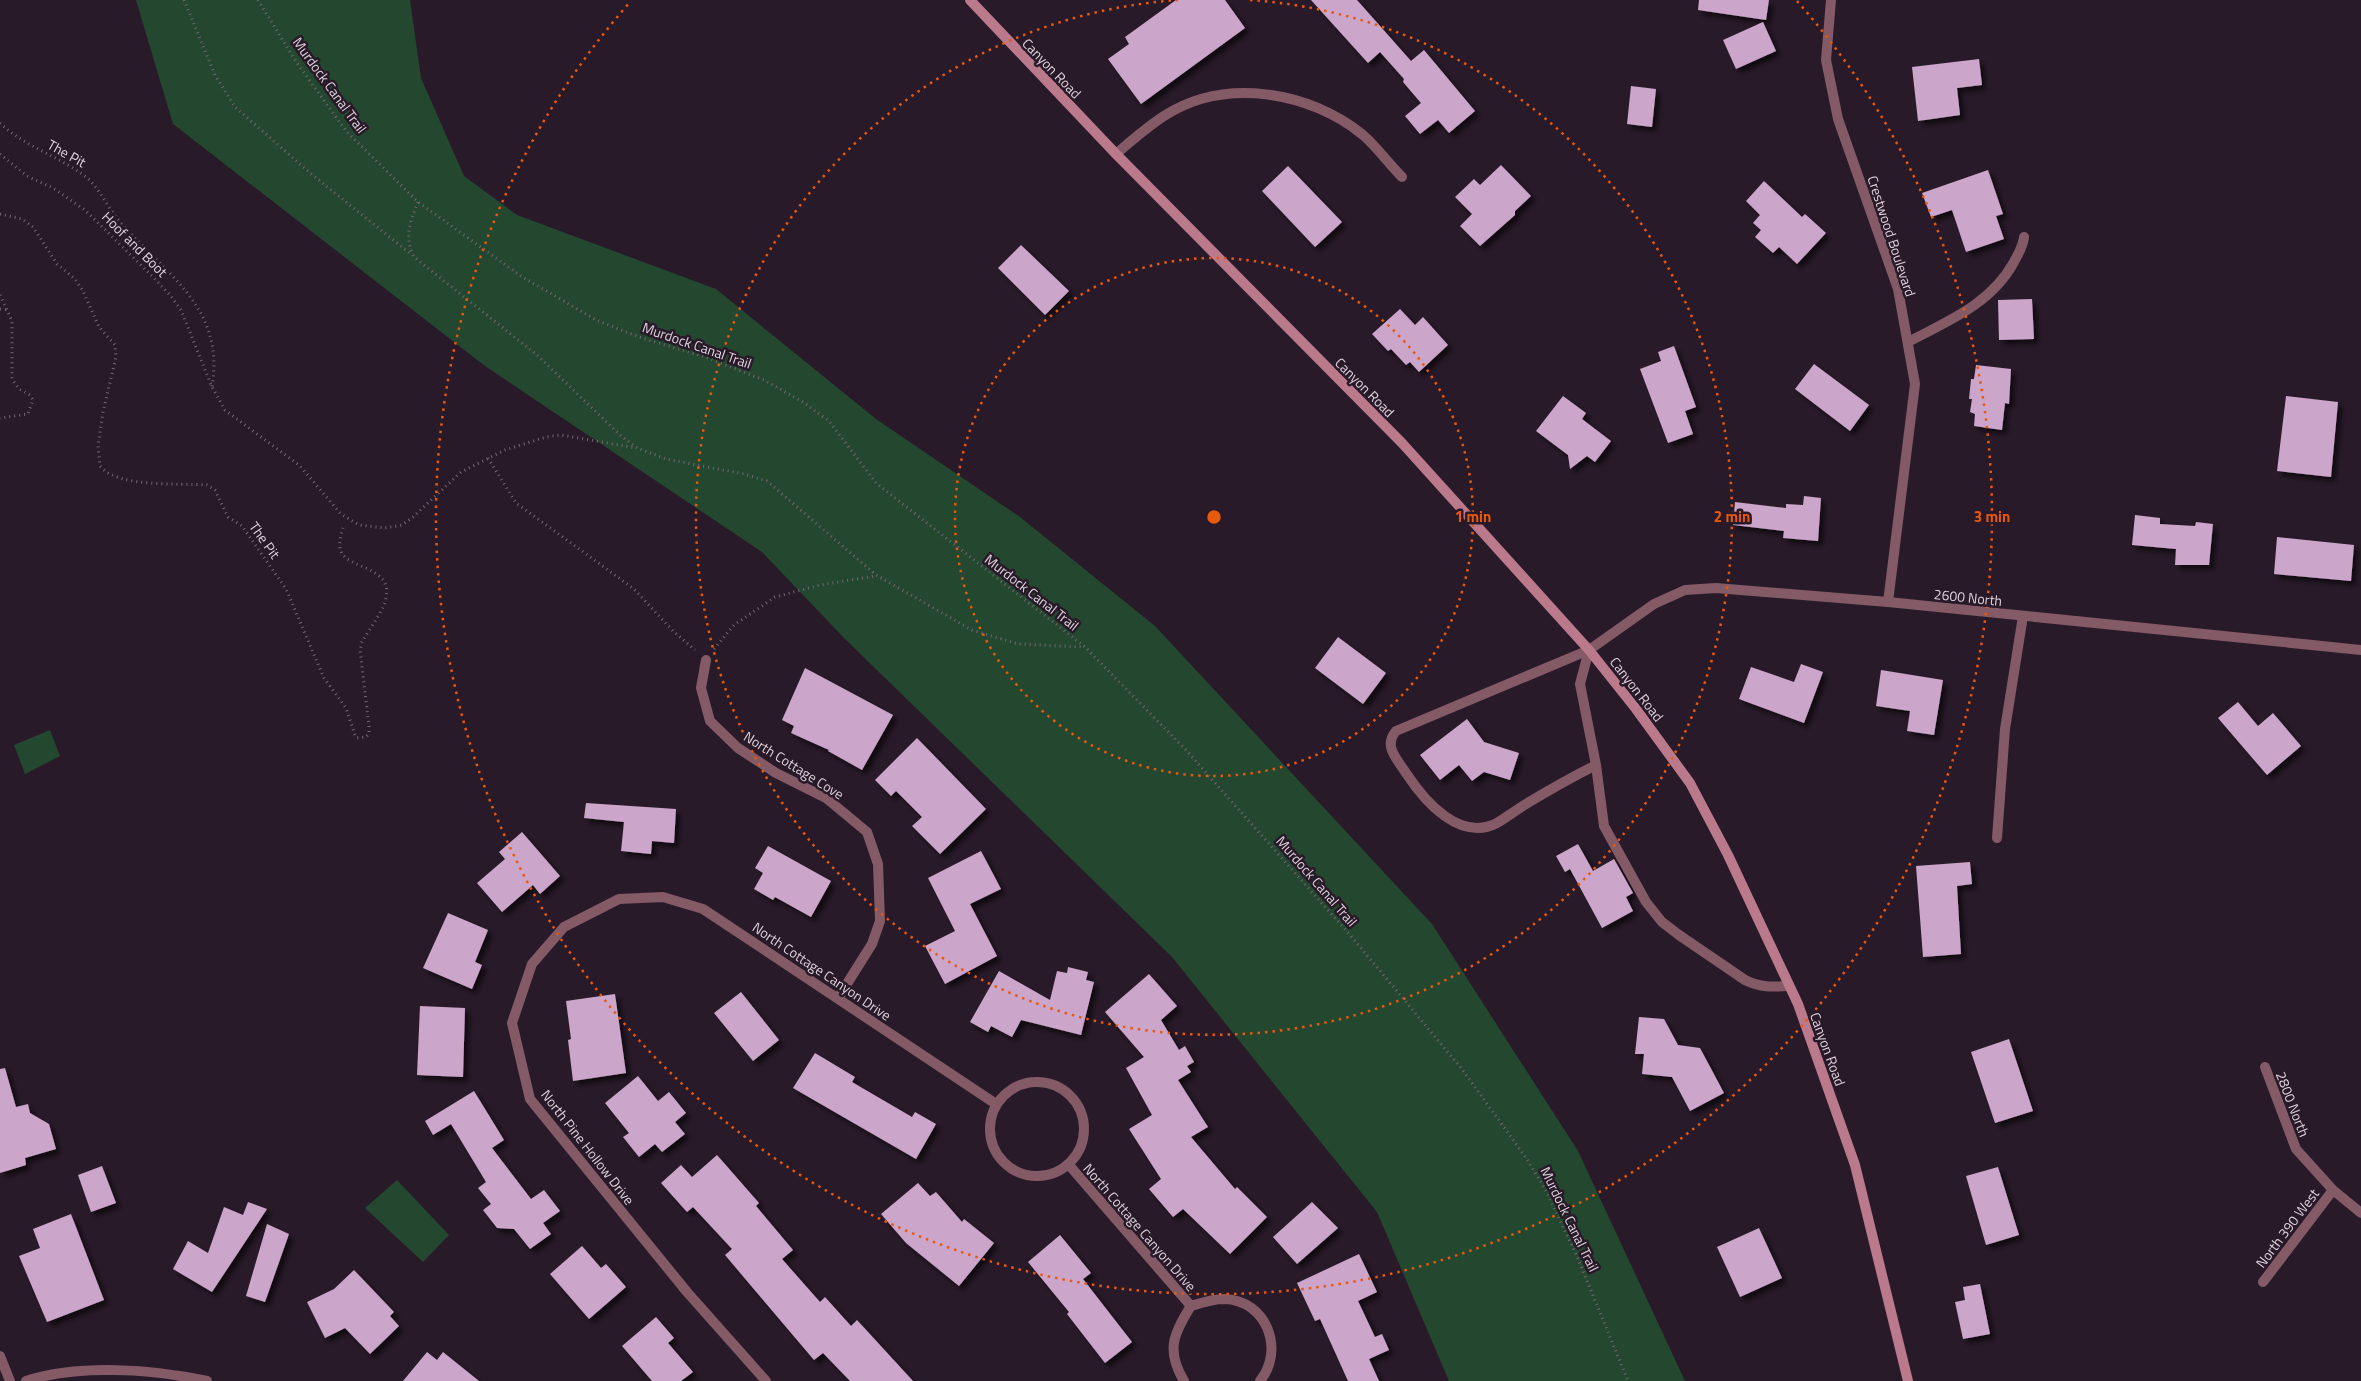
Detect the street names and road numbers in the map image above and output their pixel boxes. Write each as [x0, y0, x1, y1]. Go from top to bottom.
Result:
street label: Murdock Canal Trail [288, 33, 372, 137]
street label: Canyon Road [1018, 33, 1086, 103]
street label: The Pit [44, 134, 90, 172]
street label: Crestwood Boulevard [1863, 173, 1921, 299]
street label: Hoof and Boot [97, 206, 173, 282]
street label: Murdock Canal Trail [640, 316, 754, 374]
street label: Canyon Road [1330, 352, 1400, 422]
street label: The Pit [244, 517, 286, 563]
street label: Murdock Canal Trail [980, 549, 1084, 635]
street label: 2600 North [1933, 583, 2003, 611]
street label: Canyon Road [1605, 652, 1669, 726]
street label: North Cottage Cove [740, 726, 848, 804]
street label: Murdock Canal Trail [1272, 831, 1362, 931]
street label: North Cottage Canyon Drive [748, 917, 896, 1025]
street label: Canyon Road [1805, 1009, 1851, 1089]
street label: 2800 North [2271, 1068, 2315, 1140]
street label: North Pine Hollow Drive [536, 1085, 640, 1209]
street label: North Cottage Canyon Drive [1078, 1158, 1202, 1296]
street label: Murdock Canal Trail [1536, 1163, 1604, 1275]
street label: North 390 West [2250, 1184, 2324, 1272]

